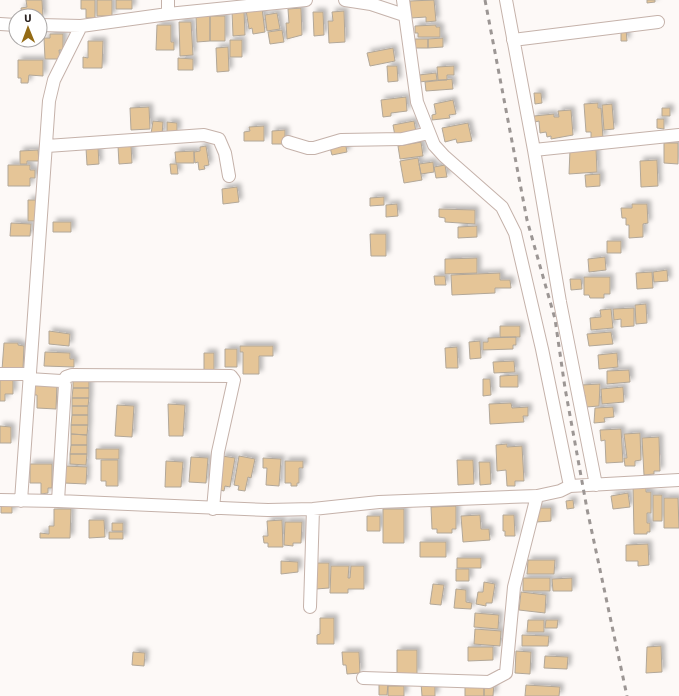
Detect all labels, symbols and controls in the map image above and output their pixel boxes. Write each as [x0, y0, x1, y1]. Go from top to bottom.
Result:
north arrow [8, 8, 48, 48]
text: U [24, 12, 32, 25]

